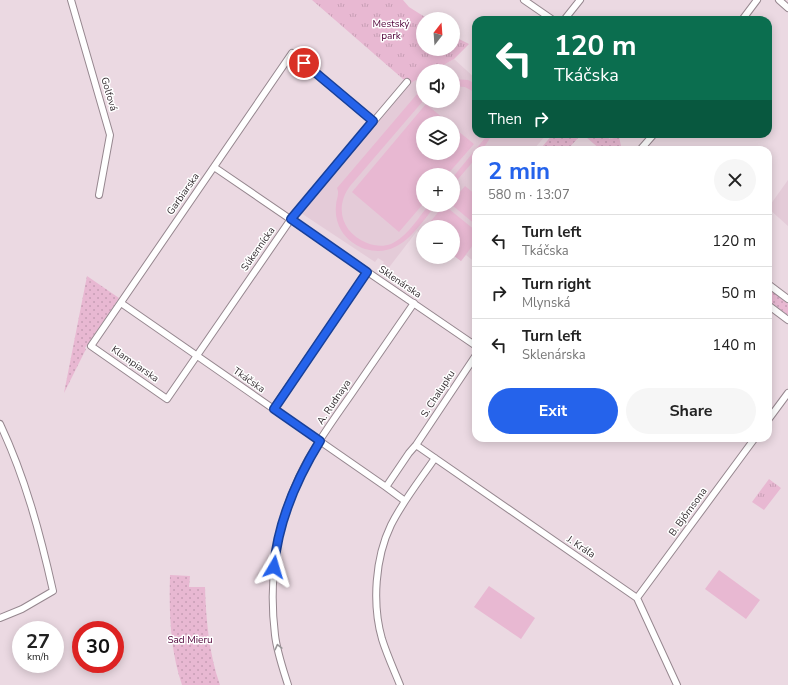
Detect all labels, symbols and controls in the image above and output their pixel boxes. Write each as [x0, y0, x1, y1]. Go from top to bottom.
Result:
north arrow [416, 12, 460, 56]
map controls [416, 12, 460, 264]
park label: Mestský park [373, 17, 410, 43]
text: 120 m [554, 27, 637, 65]
icon: left [488, 32, 540, 84]
pin [287, 46, 321, 80]
icon: arrive [293, 52, 315, 74]
text: Tkáčska [554, 63, 619, 87]
button: sound [416, 64, 460, 108]
street label: Golfová [97, 75, 121, 113]
icon: right [530, 108, 552, 130]
text: Then [488, 109, 522, 129]
button: layers [416, 116, 460, 160]
text: 2 min [488, 155, 550, 187]
button: close [714, 159, 756, 201]
button: + [416, 168, 460, 212]
street label: Garbiarska [163, 170, 203, 218]
text: 580 m · 13:07 [488, 186, 570, 204]
button: − [416, 220, 460, 264]
text: Turn left [522, 222, 581, 242]
street label: Súkennícka [238, 224, 278, 274]
icon: left [488, 230, 510, 252]
text: 120 m [712, 231, 756, 251]
text: Tkáčska [522, 242, 569, 260]
street label: Sklenárska [376, 263, 424, 301]
text: Turn right [522, 274, 591, 294]
icon: right [488, 282, 510, 304]
text: 50 m [721, 283, 756, 303]
text: Mlynská [522, 294, 570, 312]
text: Turn left [522, 326, 581, 346]
icon: left [488, 334, 510, 356]
text: 140 m [712, 335, 756, 355]
street label: Klampiarska [108, 342, 162, 386]
text: Sklenárska [522, 346, 586, 364]
street label: Tkáčska [230, 364, 268, 396]
street label: S. Chalupku [418, 368, 458, 420]
street label: A. Rudnaya [314, 377, 354, 427]
button: Exit [488, 388, 618, 434]
button: Share [626, 388, 756, 434]
street label: B. Bjőrnsona [666, 485, 710, 539]
street label: J. Kráľa [563, 532, 598, 562]
position arrow [253, 546, 295, 588]
speed limit sign: 30 [72, 621, 124, 673]
text: 27 [26, 628, 50, 655]
park label: Sad Mieru [167, 633, 213, 647]
one-way arrow [274, 644, 283, 651]
text: km/h [27, 650, 49, 664]

